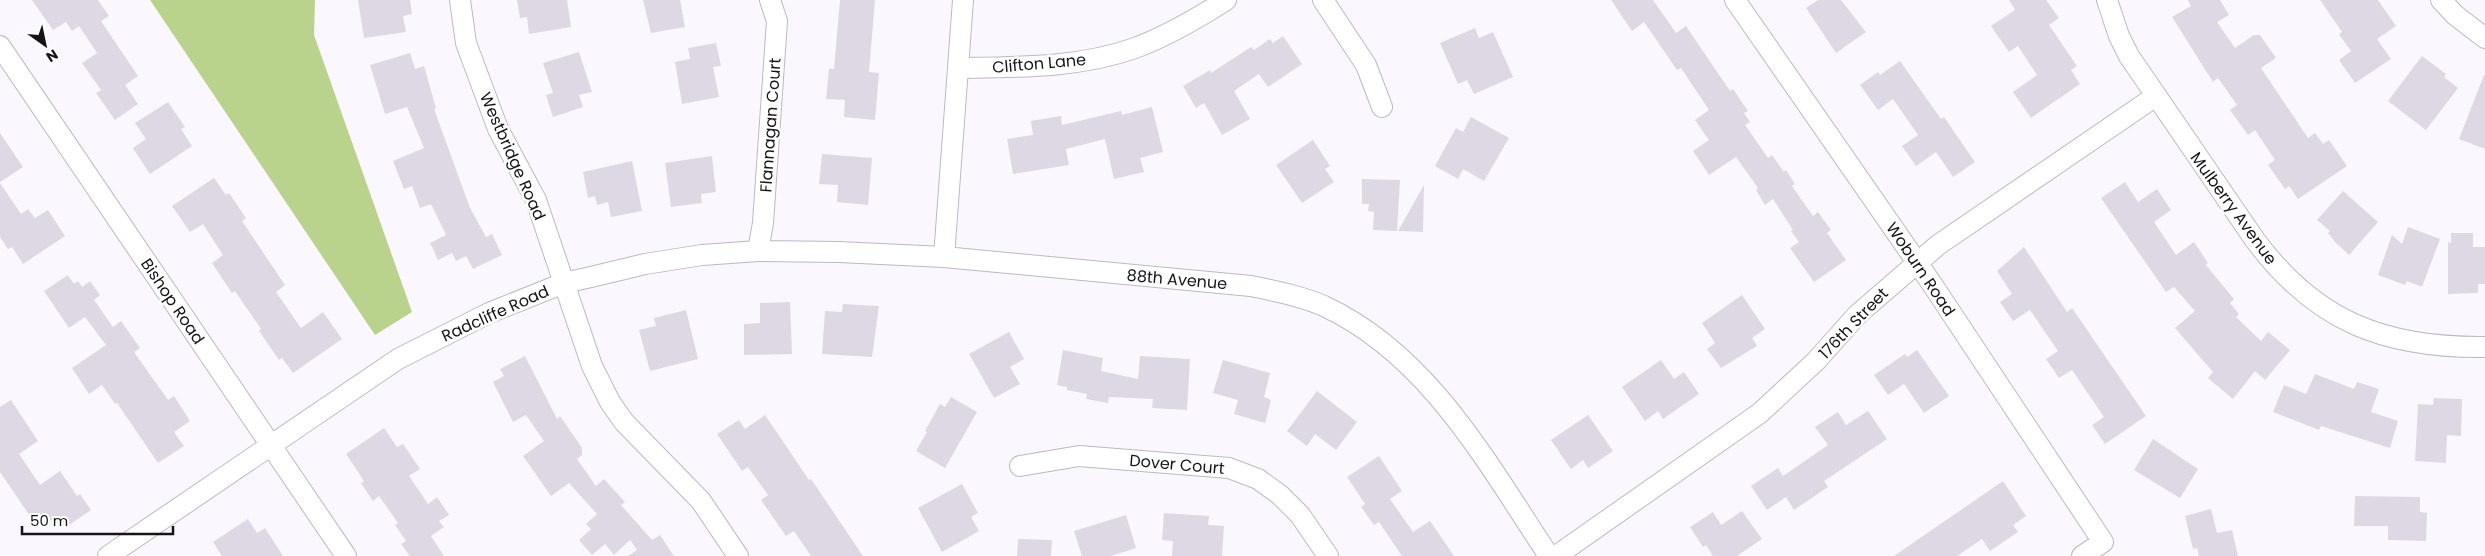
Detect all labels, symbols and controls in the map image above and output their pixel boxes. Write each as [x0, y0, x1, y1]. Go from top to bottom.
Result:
north arrow [20, 20, 70, 70]
text: N [42, 45, 62, 67]
street label: Clifton Lane [991, 48, 1087, 79]
street label: Flannagan Court [754, 57, 787, 193]
street label: Westbridge Road [474, 89, 551, 224]
street label: Mulberry Avenue [2185, 147, 2282, 269]
street label: Woburn Road [1881, 218, 1961, 321]
street label: Bishop Road [135, 254, 210, 349]
street label: 88th Avenue [1126, 264, 1228, 295]
street label: Radcliffe Road [438, 280, 553, 347]
street label: 176th Street [1813, 282, 1893, 364]
street label: Dover Court [1128, 449, 1226, 480]
scale bar [22, 504, 174, 536]
text: 50 m [30, 510, 68, 531]

